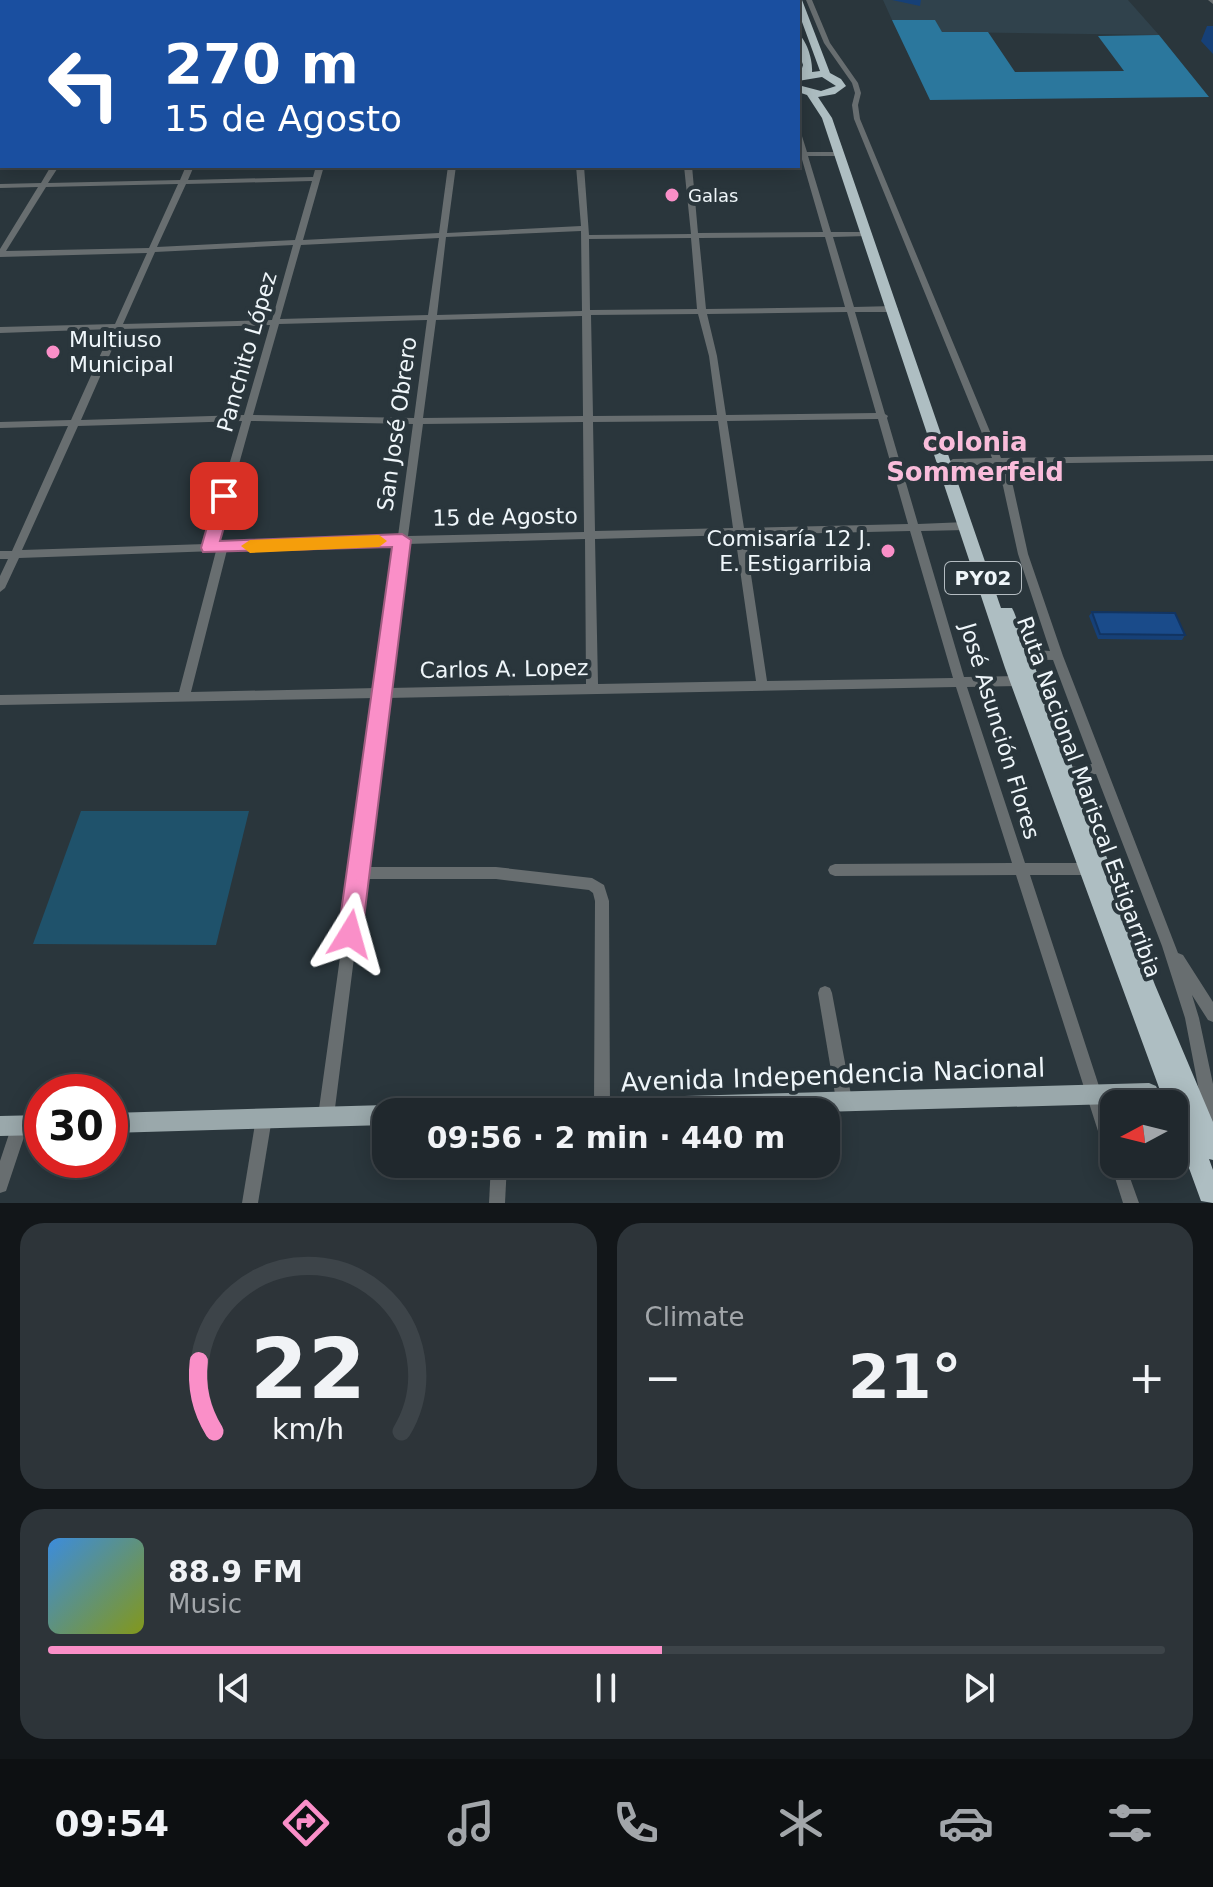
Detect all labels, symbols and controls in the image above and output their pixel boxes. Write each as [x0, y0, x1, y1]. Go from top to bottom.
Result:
text: 270 m [164, 31, 359, 96]
icon: left [32, 32, 136, 136]
text: 15 de Agosto [164, 98, 402, 139]
place label: Galas [688, 185, 738, 206]
marker: Galas [663, 186, 681, 204]
street label: Panchito López [212, 269, 282, 435]
place label: Multiuso Municipal [69, 327, 174, 377]
street label: San José Obrero [372, 335, 422, 513]
marker: Multiuso Municipal [44, 343, 62, 361]
district label: colonia Sommerfeld [886, 427, 1064, 487]
pin [190, 462, 258, 530]
icon: arrive [202, 474, 246, 518]
street label: 15 de Agosto [432, 503, 578, 531]
place label: Comisaría 12 J. E. Estigarribia [707, 526, 872, 576]
marker: Comisaría 12 J. E. Estigarribia [879, 542, 897, 560]
road number: PY02 [945, 562, 1021, 594]
street label: Ruta Nacional Mariscal Estigarribia [1012, 613, 1166, 981]
street label: José Asunción Flores [955, 618, 1045, 842]
street label: Carlos A. Lopez [419, 655, 589, 683]
position arrow [308, 892, 392, 976]
street label: Avenida Independencia Nacional [620, 1053, 1046, 1097]
speed limit sign: 30 [24, 1074, 128, 1178]
north arrow [1100, 1090, 1188, 1178]
map controls [1100, 1090, 1188, 1178]
text: 09:56 · 2 min · 440 m [427, 1120, 785, 1155]
text: Climate [645, 1302, 745, 1332]
text: 22 [250, 1321, 366, 1418]
text: 21° [848, 1342, 962, 1412]
text: − [645, 1352, 681, 1403]
text: + [1128, 1352, 1165, 1403]
text: km/h [272, 1412, 344, 1446]
text: 88.9 FM [168, 1554, 303, 1589]
text: Music [168, 1589, 242, 1619]
icon: previous [212, 1666, 256, 1710]
icon: pause [584, 1666, 628, 1710]
icon: next [957, 1666, 1001, 1710]
icon: directions [278, 1795, 334, 1851]
icon: music [443, 1795, 499, 1851]
icon: phone [608, 1795, 664, 1851]
icon: climate [773, 1795, 829, 1851]
icon: car [938, 1795, 994, 1851]
icon: filters [1102, 1795, 1158, 1851]
text: 09:54 [54, 1803, 169, 1844]

